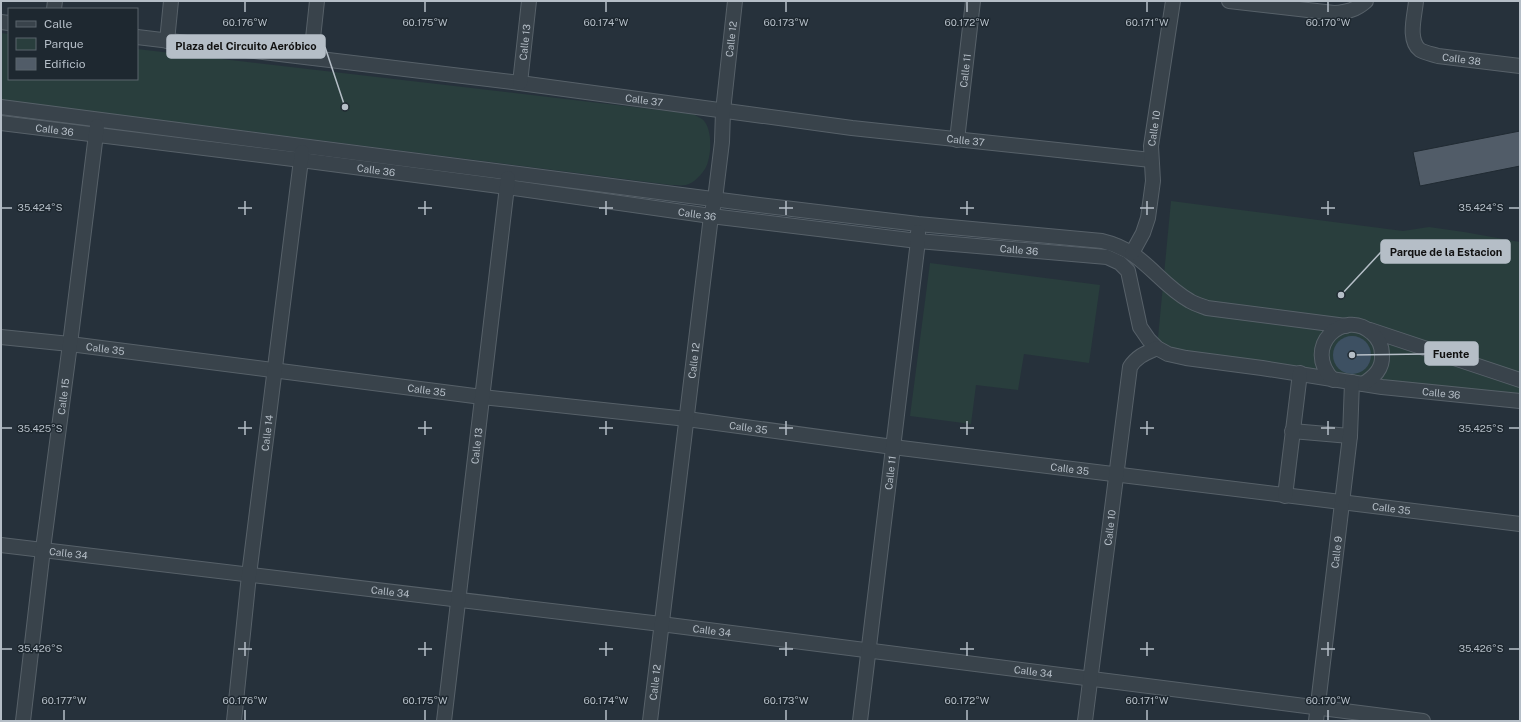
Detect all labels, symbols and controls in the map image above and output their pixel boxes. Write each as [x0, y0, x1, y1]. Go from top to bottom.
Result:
legend [8, 8, 138, 80]
text: 60.176°W [223, 16, 268, 28]
text: 60.175°W [402, 16, 448, 28]
text: 60.174°W [584, 16, 629, 28]
text: 60.173°W [764, 16, 809, 28]
text: 60.172°W [945, 16, 990, 28]
text: 60.171°W [1125, 16, 1169, 28]
text: 60.170°W [1306, 16, 1351, 28]
text: Calle [44, 17, 73, 31]
street label: Calle 12 [723, 20, 739, 58]
street label: Calle 13 [517, 23, 532, 61]
callout: Plaza del Circuito Aeróbico [167, 35, 325, 58]
text: Parque [44, 37, 84, 51]
text: Plaza del Circuito Aeróbico [175, 40, 317, 52]
street label: Calle 38 [1442, 51, 1482, 67]
street label: Calle 11 [957, 53, 973, 88]
text: Edificio [44, 57, 86, 71]
street label: Calle 37 [624, 91, 664, 108]
street label: Calle 10 [1145, 109, 1162, 147]
street label: Calle 36 [35, 121, 74, 138]
street label: Calle 37 [946, 132, 985, 148]
street label: Calle 36 [356, 161, 396, 178]
text: 35.424°S [18, 201, 63, 213]
text: 35.424°S [1459, 201, 1504, 213]
street label: Calle 36 [677, 205, 717, 223]
callout: Parque de la Estacion [1381, 240, 1510, 263]
street label: Calle 36 [999, 242, 1039, 257]
text: Parque de la Estacion [1390, 246, 1502, 258]
street label: Calle 35 [85, 340, 125, 357]
street label: Calle 12 [685, 342, 702, 379]
callout: Fuente [1425, 342, 1478, 365]
text: Fuente [1433, 348, 1469, 360]
street label: Calle 15 [55, 378, 71, 415]
street label: Calle 35 [407, 381, 447, 398]
street label: Calle 36 [1421, 385, 1461, 401]
street label: Calle 14 [259, 414, 275, 452]
street label: Calle 35 [728, 419, 769, 436]
text: 35.425°S [18, 422, 63, 434]
text: 35.425°S [1459, 422, 1504, 434]
street label: Calle 13 [468, 427, 485, 465]
street label: Calle 11 [882, 455, 898, 491]
street label: Calle 35 [1050, 460, 1090, 477]
street label: Calle 35 [1371, 500, 1411, 517]
street label: Calle 10 [1101, 509, 1118, 546]
street label: Calle 9 [1328, 535, 1344, 569]
street label: Calle 34 [49, 545, 88, 561]
street label: Calle 34 [370, 583, 410, 600]
street label: Calle 34 [692, 622, 732, 639]
text: 35.426°S [18, 642, 63, 654]
text: 35.426°S [1459, 642, 1504, 654]
street label: Calle 34 [1013, 663, 1053, 680]
street label: Calle 12 [647, 664, 663, 701]
text: 60.177°W [42, 694, 87, 706]
text: 60.176°W [223, 694, 268, 706]
text: 60.175°W [402, 694, 448, 706]
text: 60.174°W [584, 694, 629, 706]
text: 60.173°W [764, 694, 809, 706]
text: 60.172°W [945, 694, 990, 706]
text: 60.171°W [1125, 694, 1169, 706]
text: 60.170°W [1306, 694, 1351, 706]

